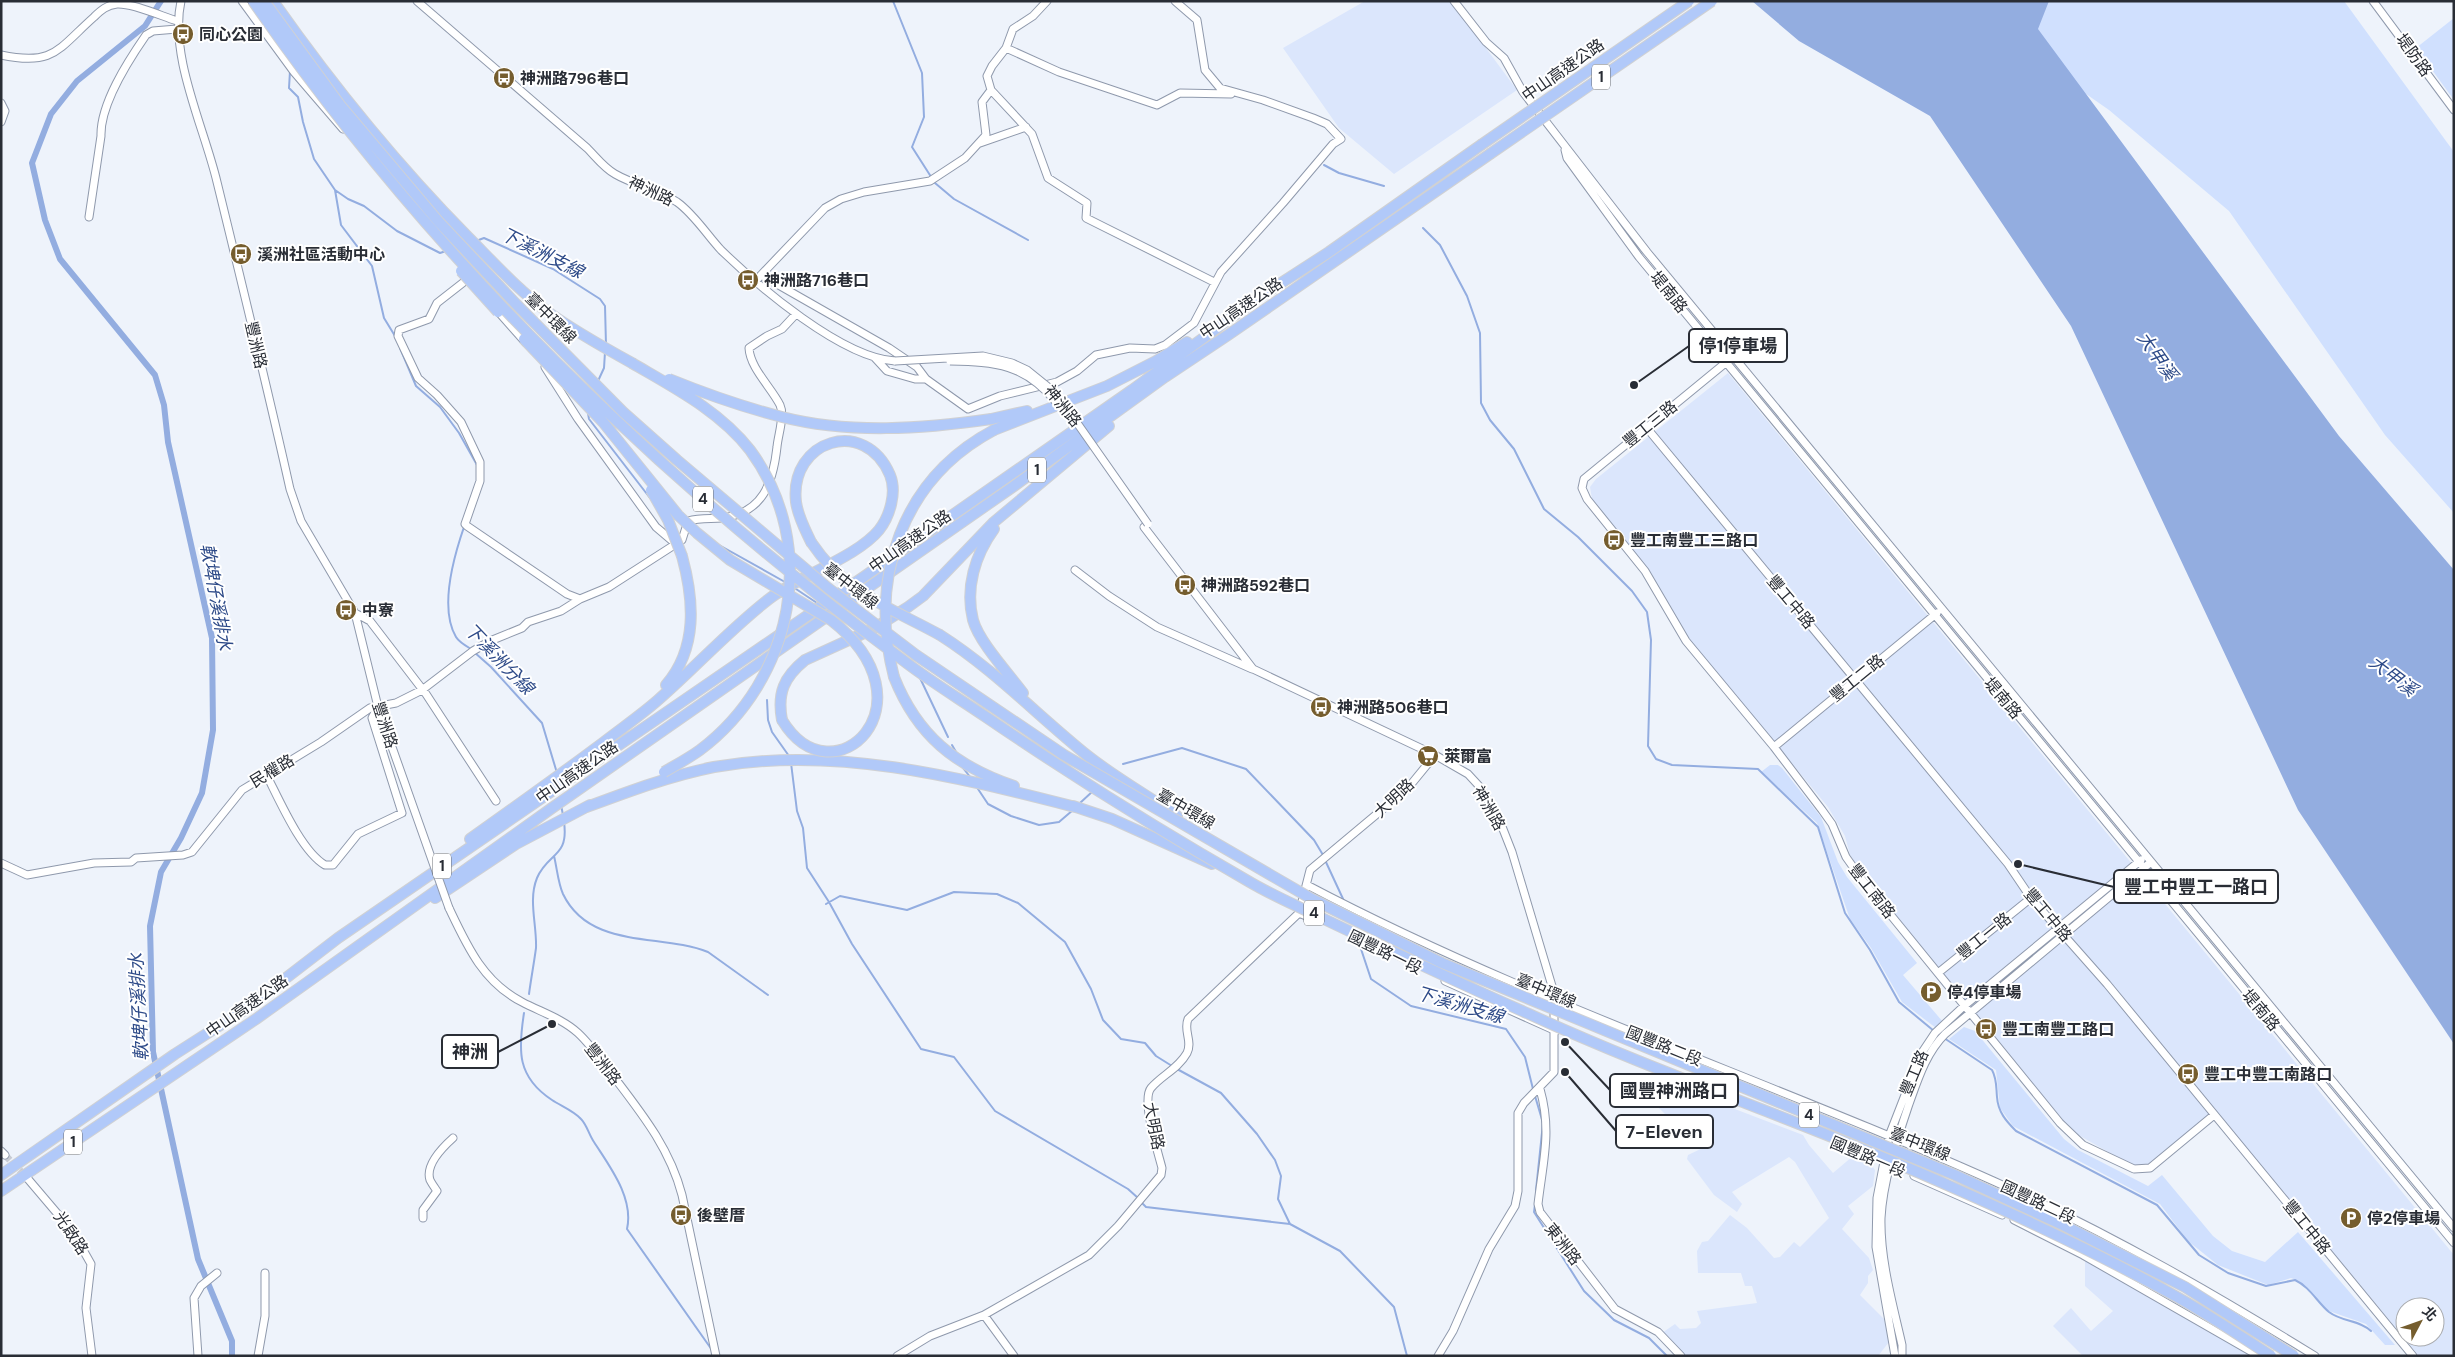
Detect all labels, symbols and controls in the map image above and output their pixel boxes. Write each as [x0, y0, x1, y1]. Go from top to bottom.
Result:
bus stop icon: 同心公園 [171, 22, 195, 46]
place label: 同心公園 [199, 24, 263, 45]
street label: 堤防路 [2391, 29, 2437, 81]
street label: 中山高速公路 [1518, 34, 1608, 106]
road number: 1 [1592, 64, 1610, 90]
bus stop icon: 神洲路796巷口 [492, 66, 516, 90]
place label: 神洲路796巷口 [520, 68, 629, 89]
street label: 神洲路 [625, 171, 677, 211]
water label: 下溪洲支線 [496, 222, 589, 285]
bus stop icon: 溪洲社區活動中心 [229, 242, 253, 266]
place label: 溪洲社區活動中心 [257, 244, 385, 265]
street label: 堤南路 [1646, 267, 1692, 317]
bus stop icon: 神洲路716巷口 [736, 268, 760, 292]
place label: 神洲路716巷口 [764, 270, 869, 291]
street label: 中山高速公路 [1195, 272, 1287, 344]
street label: 臺中環線 [521, 288, 581, 348]
street label: 豐洲路 [240, 319, 272, 371]
water label: 大甲溪 [2132, 327, 2184, 387]
callout: 停1停車場 [1689, 329, 1787, 362]
text: 停1停車場 [1699, 334, 1777, 358]
street label: 神洲路 [1040, 381, 1086, 431]
street label: 豐工三路 [1619, 396, 1681, 452]
road number: 1 [1028, 458, 1046, 482]
road number: 4 [693, 486, 713, 512]
street label: 中山高速公路 [865, 505, 955, 577]
bus stop icon: 豐工南豐工三路口 [1602, 528, 1626, 552]
place label: 豐工南豐工三路口 [1630, 530, 1758, 551]
water label: 軟埤仔溪排水 [195, 542, 237, 653]
street label: 臺中環線 [819, 558, 883, 614]
street label: 豐工中路 [1762, 571, 1820, 633]
bus stop icon: 神洲路592巷口 [1173, 573, 1197, 597]
place label: 神洲路592巷口 [1201, 575, 1310, 596]
bus stop icon: 中寮 [334, 598, 358, 622]
place label: 中寮 [362, 600, 394, 621]
water label: 下溪洲分線 [459, 618, 540, 701]
street label: 豐工二路 [1826, 650, 1888, 706]
water label: 大甲溪 [2364, 650, 2424, 704]
street label: 堤南路 [1980, 673, 2026, 723]
bus stop icon: 神洲路506巷口 [1309, 695, 1333, 719]
place label: 神洲路506巷口 [1337, 697, 1448, 718]
street label: 豐洲路 [368, 699, 402, 751]
street label: 中山高速公路 [532, 736, 622, 808]
supermarket icon: 萊爾富 [1416, 744, 1440, 768]
place label: 萊爾富 [1444, 746, 1492, 767]
street label: 民權路 [246, 750, 298, 792]
street label: 大明路 [1369, 774, 1419, 822]
street label: 神洲路 [1468, 782, 1510, 834]
street label: 臺中環線 [1153, 784, 1219, 834]
road number: 1 [433, 854, 451, 878]
street label: 豐工南路 [1844, 859, 1900, 923]
callout: 豐工中豐工一路口 [2114, 870, 2278, 903]
text: 豐工中豐工一路口 [2124, 875, 2268, 899]
street label: 豐工中路 [2019, 884, 2077, 946]
road number: 4 [1304, 900, 1324, 926]
street label: 豐工一路 [1953, 908, 2015, 964]
street label: 國豐路一段 [1344, 925, 1426, 979]
water label: 軟埤仔溪排水 [124, 951, 154, 1062]
street label: 臺中環線 [1512, 969, 1580, 1013]
street label: 中山高速公路 [202, 970, 292, 1042]
parking icon: 停4停車場 [1919, 980, 1943, 1004]
water label: 下溪洲支線 [1413, 981, 1508, 1029]
place label: 停4停車場 [1947, 982, 2021, 1003]
street label: 堤南路 [2238, 985, 2284, 1035]
bus stop icon: 豐工南豐工路口 [1974, 1017, 1998, 1041]
place label: 豐工南豐工路口 [2002, 1019, 2114, 1040]
street label: 國豐路二段 [1623, 1021, 1705, 1071]
callout: 神洲 [442, 1035, 498, 1068]
street label: 豐洲路 [580, 1039, 626, 1089]
text: 神洲 [452, 1040, 488, 1064]
street label: 豐工路 [1895, 1047, 1933, 1099]
bus stop icon: 豐工中豐工南路口 [2176, 1062, 2200, 1086]
place label: 豐工中豐工南路口 [2204, 1064, 2332, 1085]
callout: 國豐神洲路口 [1610, 1074, 1738, 1107]
text: 國豐神洲路口 [1620, 1079, 1728, 1103]
street label: 大明路 [1139, 1100, 1169, 1152]
road number: 4 [1799, 1102, 1819, 1128]
callout: 7-Eleven [1616, 1115, 1713, 1148]
text: 7-Eleven [1625, 1120, 1703, 1144]
street label: 臺中環線 [1886, 1122, 1954, 1166]
road number: 1 [64, 1130, 82, 1154]
street label: 國豐路一段 [1827, 1132, 1909, 1182]
street label: 國豐路二段 [1997, 1176, 2079, 1228]
street label: 豐工中路 [2279, 1196, 2335, 1258]
bus stop icon: 後壁厝 [669, 1203, 693, 1227]
place label: 後壁厝 [697, 1205, 745, 1226]
parking icon: 停2停車場 [2339, 1206, 2363, 1230]
street label: 光啟路 [49, 1207, 93, 1259]
place label: 停2停車場 [2367, 1208, 2440, 1229]
street label: 東洲路 [1540, 1219, 1586, 1269]
north arrow [2395, 1297, 2445, 1347]
text: 北 [2418, 1302, 2441, 1325]

